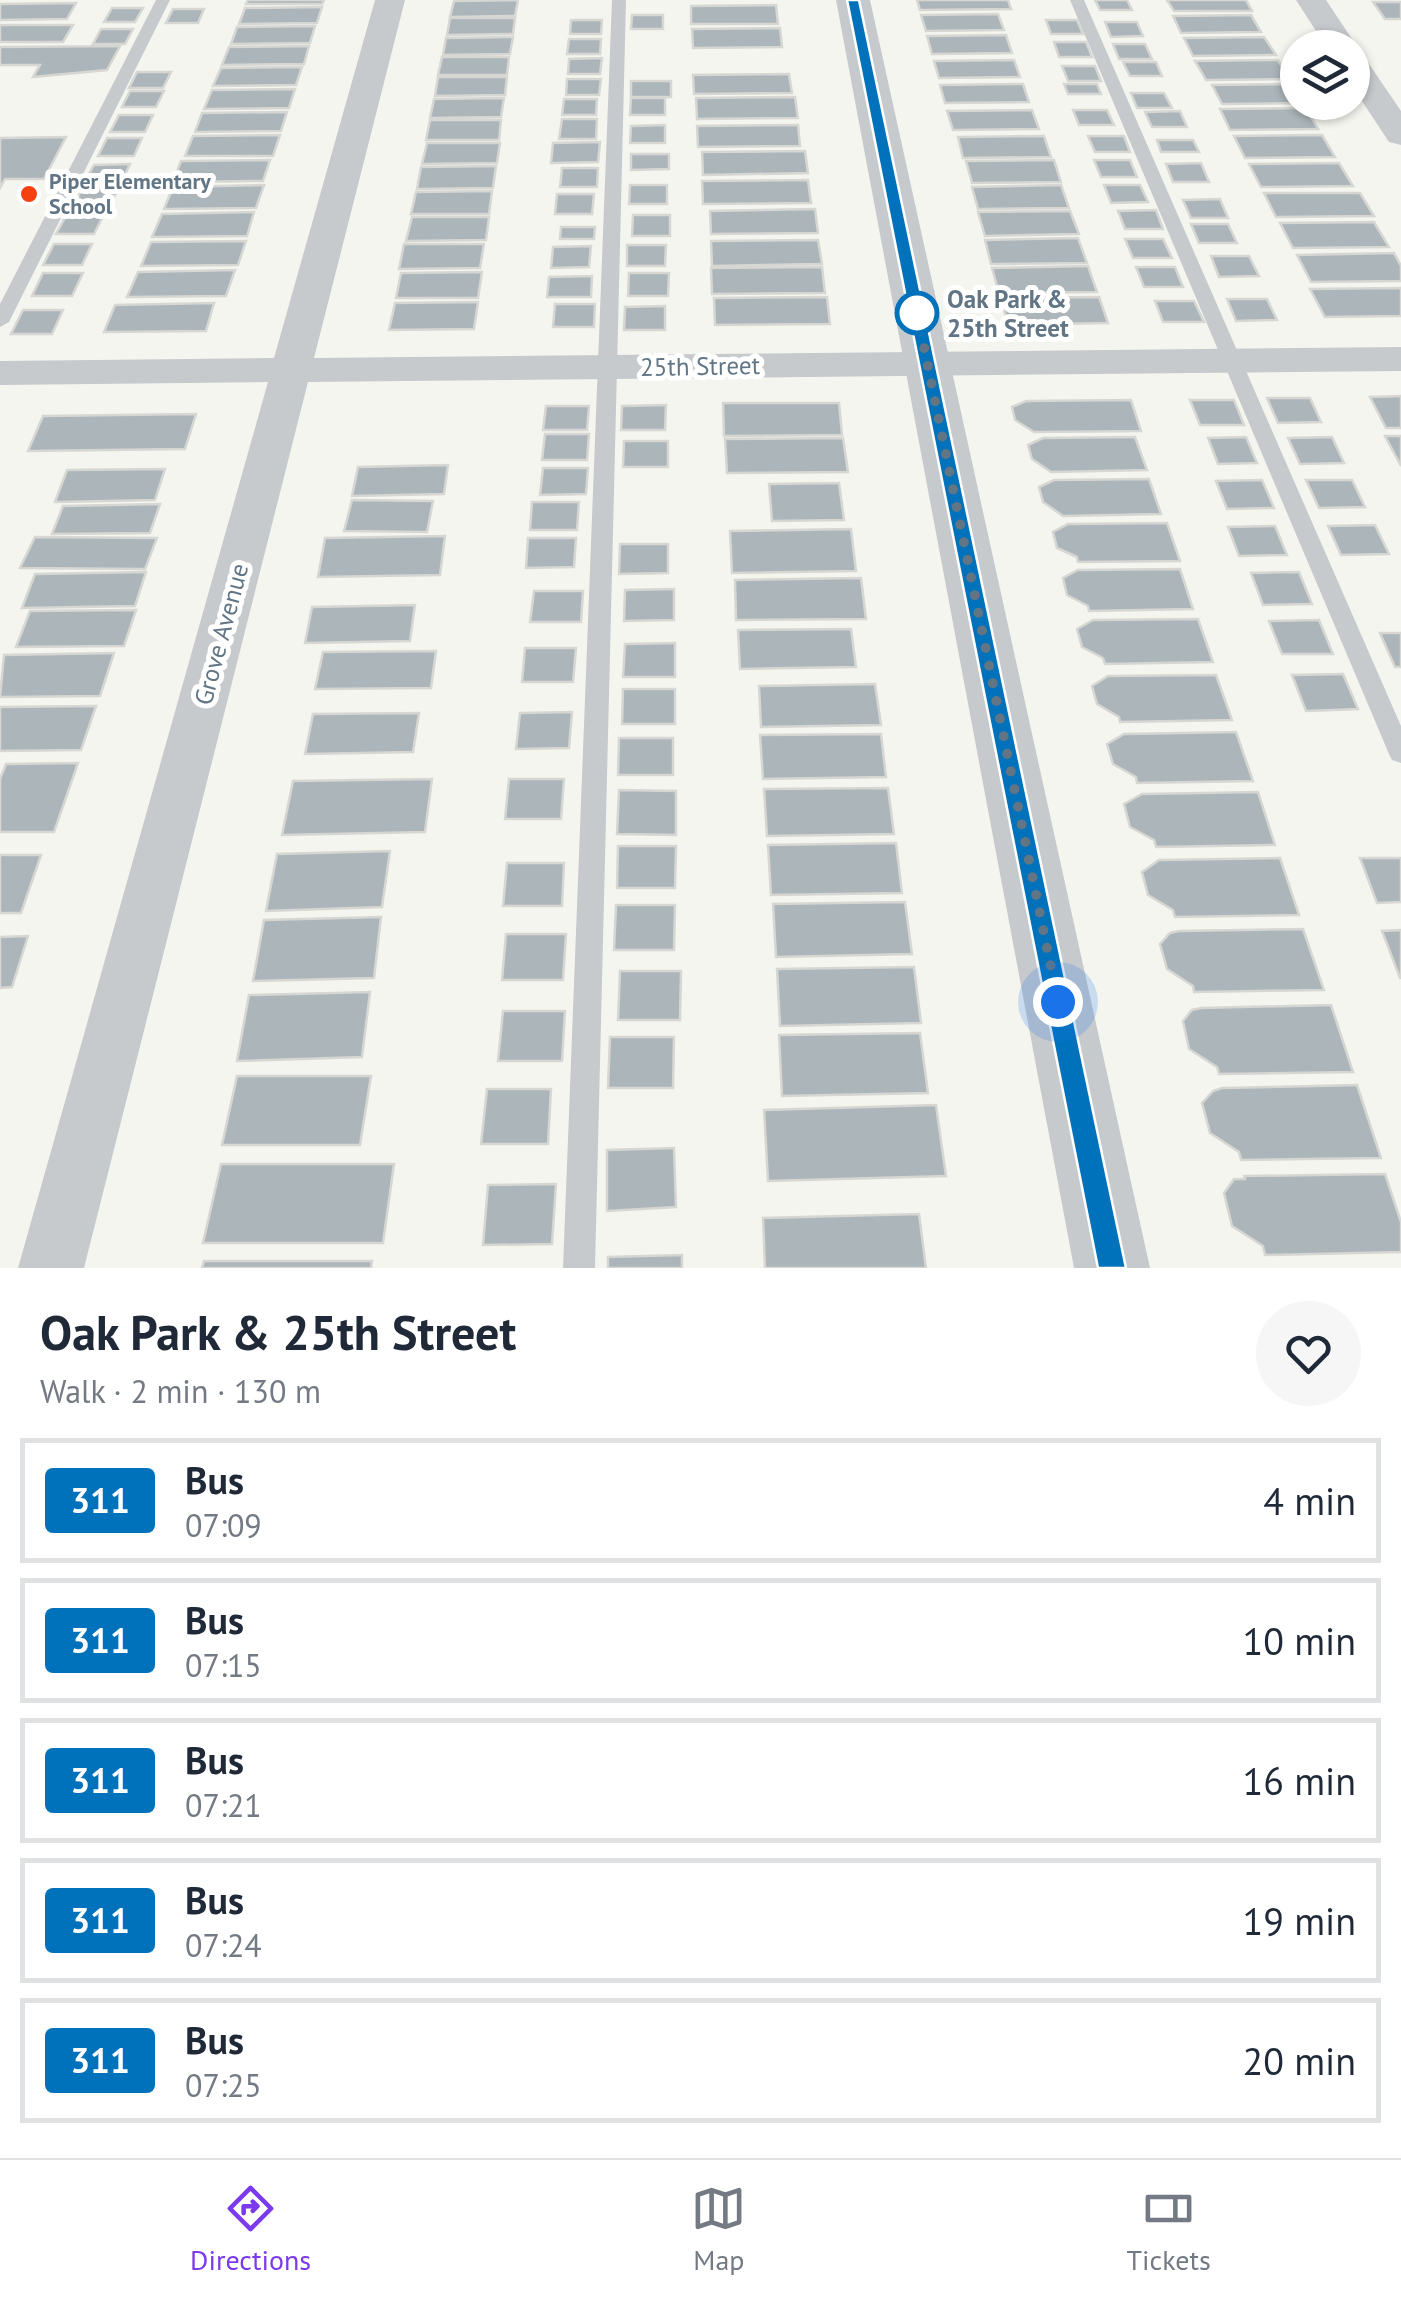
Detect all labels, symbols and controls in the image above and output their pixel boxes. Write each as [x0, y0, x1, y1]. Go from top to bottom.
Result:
map controls [1280, 30, 1370, 120]
button: layers [1280, 30, 1370, 120]
place label: Piper Elementary School [49, 167, 211, 220]
marker: Piper Elementary School [18, 183, 40, 205]
place label: Oak Park & 25th Street [947, 283, 1069, 344]
marker: Oak Park & 25th Street [896, 292, 938, 334]
street label: 25th Street [640, 349, 761, 383]
street label: Grove Avenue [187, 560, 255, 708]
your location [1033, 977, 1083, 1027]
text: Oak Park & 25th Street [40, 1301, 516, 1363]
button: heart [1256, 1301, 1361, 1406]
text: Walk · 2 min · 130 m [40, 1370, 321, 1412]
text: Bus [185, 1455, 244, 1504]
text: 4 min [1263, 1476, 1356, 1525]
text: 311 [70, 1477, 130, 1523]
text: 07:09 [185, 1504, 262, 1546]
text: Bus [185, 1595, 244, 1644]
text: 10 min [1243, 1616, 1356, 1665]
text: 311 [70, 1617, 130, 1663]
text: 07:15 [185, 1644, 262, 1686]
text: Bus [185, 1735, 244, 1784]
text: 16 min [1243, 1756, 1356, 1805]
text: 311 [70, 1757, 130, 1803]
text: 07:21 [185, 1784, 262, 1826]
text: Bus [185, 1875, 244, 1924]
text: 19 min [1243, 1896, 1356, 1945]
text: 311 [70, 1897, 130, 1943]
text: 07:24 [185, 1924, 262, 1966]
text: Bus [185, 2015, 244, 2064]
text: 20 min [1243, 2036, 1356, 2085]
text: 311 [70, 2037, 130, 2083]
text: 07:25 [185, 2064, 262, 2106]
tab: Directions [190, 2181, 311, 2278]
tab: Map [691, 2181, 746, 2278]
tab: Tickets [1127, 2181, 1211, 2278]

